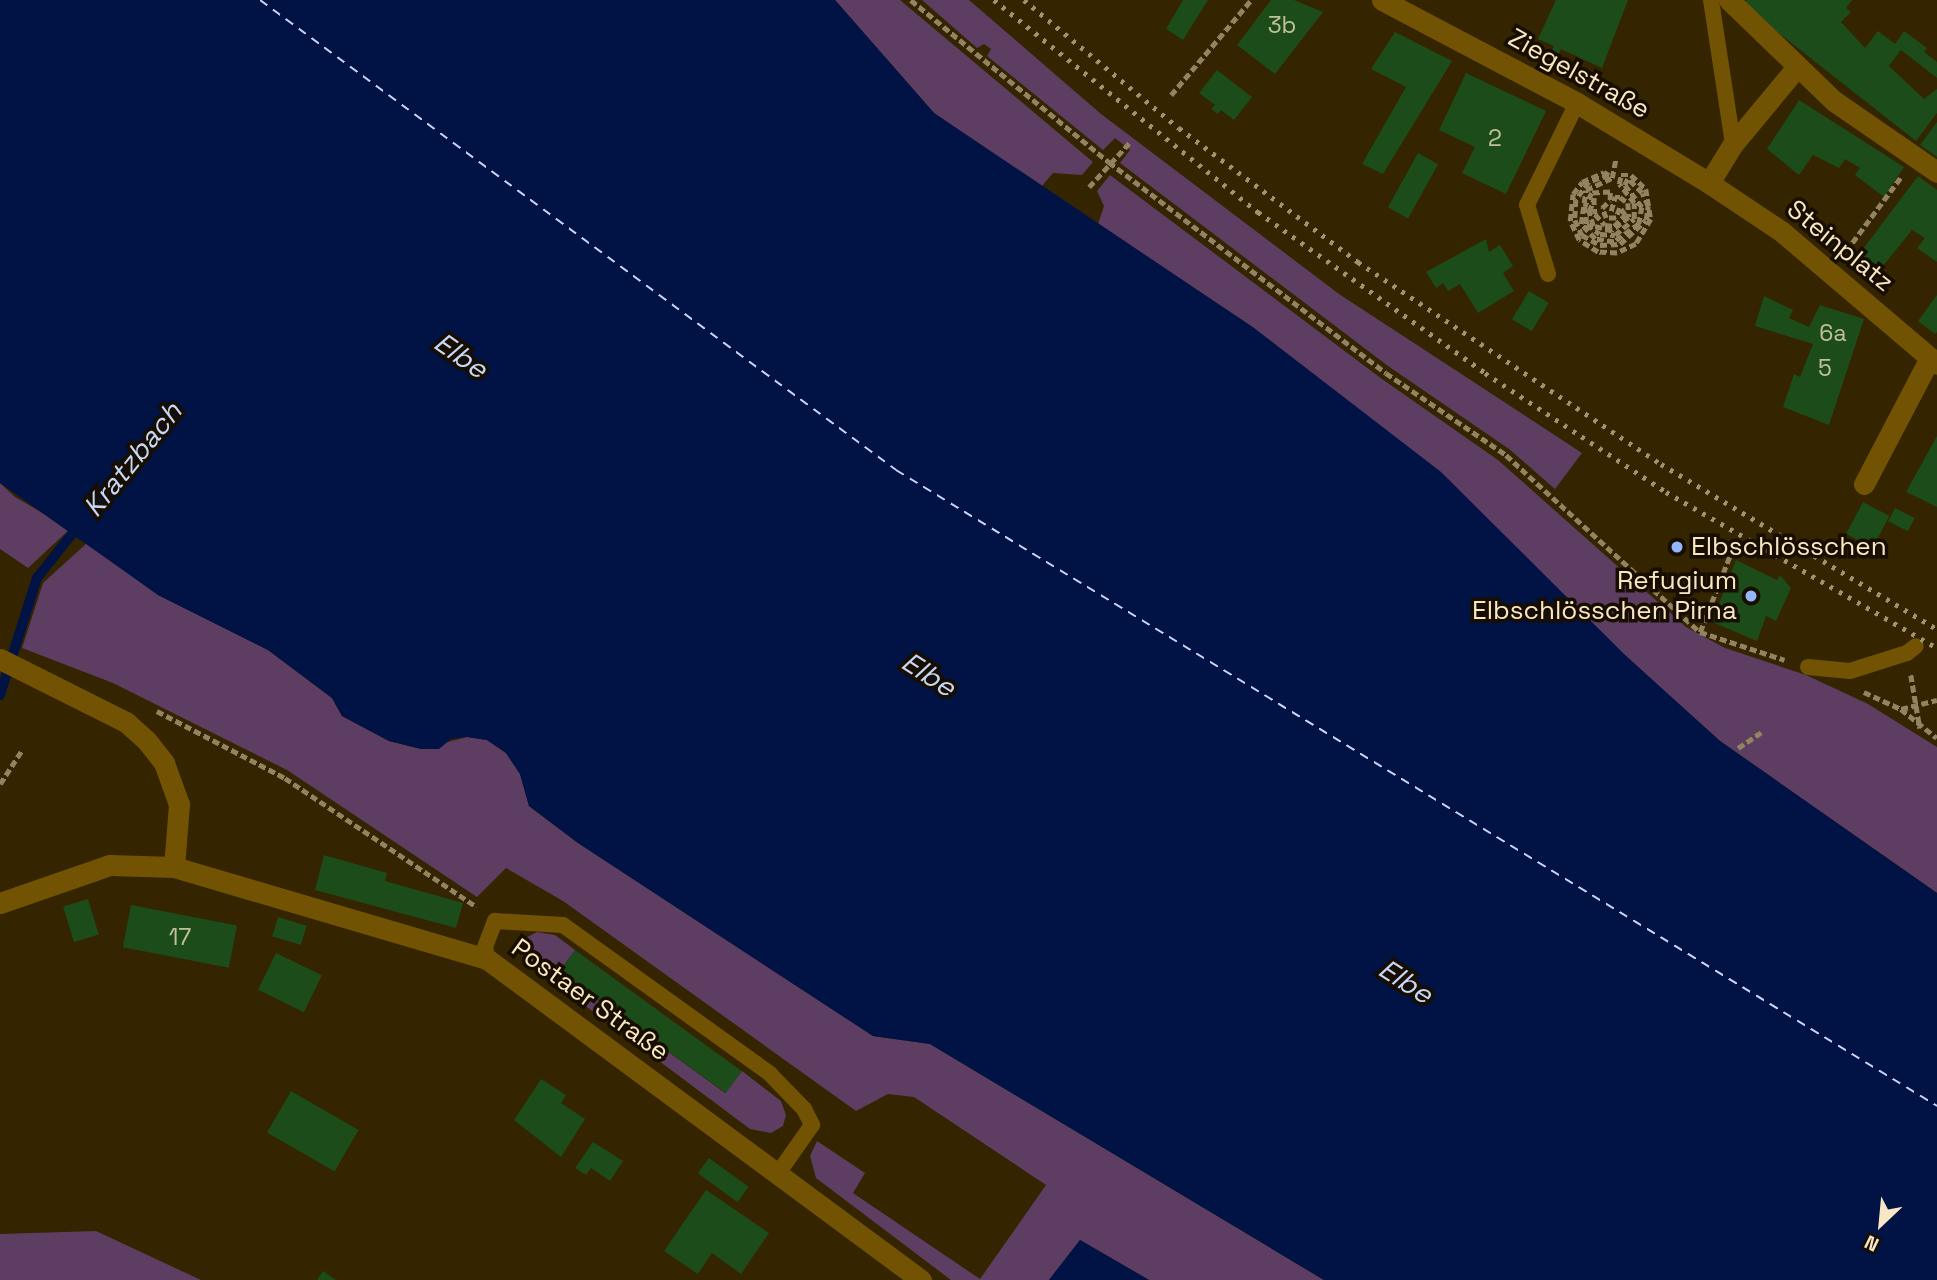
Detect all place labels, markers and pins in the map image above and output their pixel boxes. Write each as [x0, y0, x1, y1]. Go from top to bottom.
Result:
place label: Elbschlösschen [1691, 531, 1887, 563]
marker: Elbschlösschen [1669, 539, 1685, 555]
place label: Refugium Elbschlösschen Pirna [1472, 565, 1737, 626]
marker: Refugium Elbschlösschen Pirna [1743, 588, 1759, 604]

